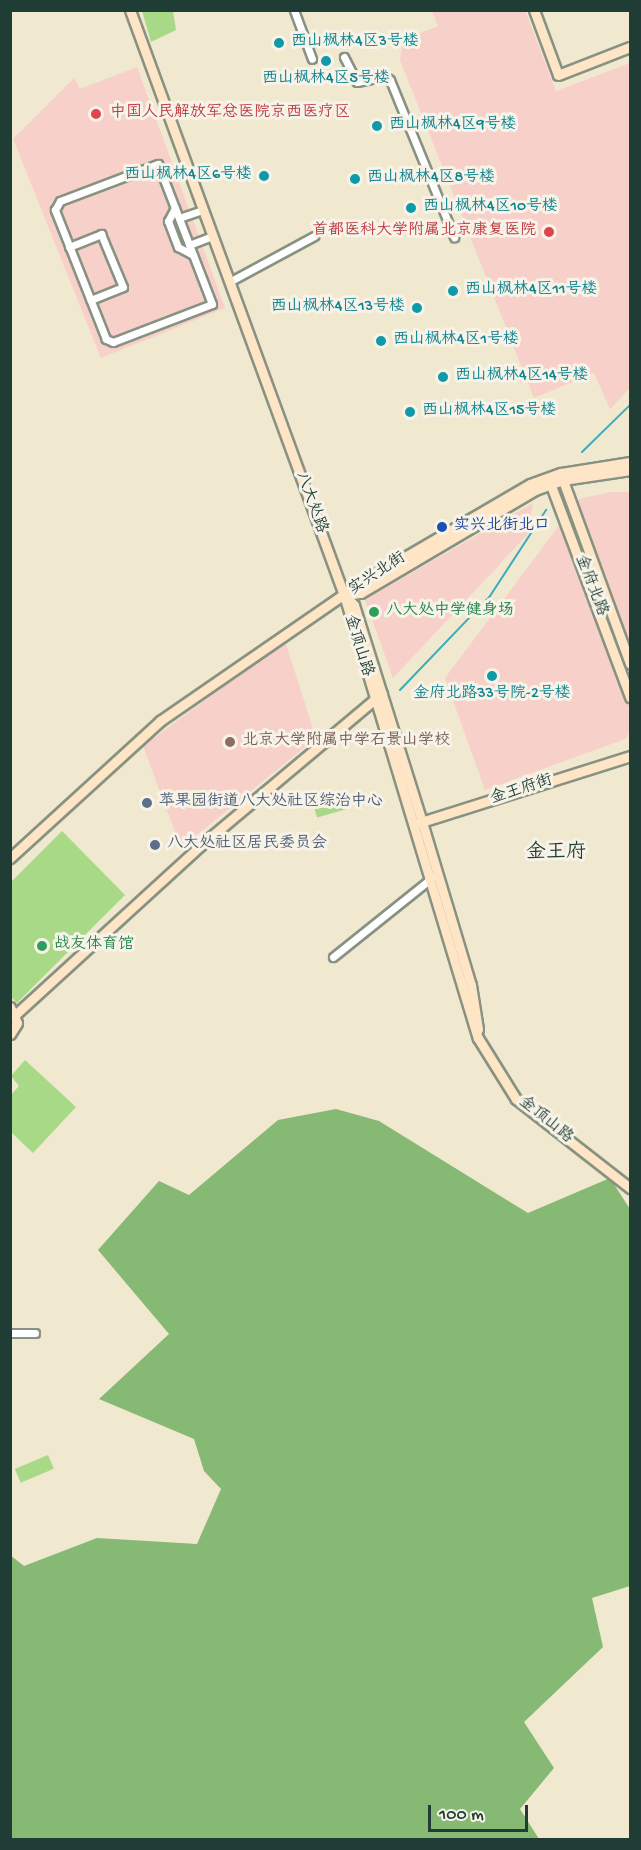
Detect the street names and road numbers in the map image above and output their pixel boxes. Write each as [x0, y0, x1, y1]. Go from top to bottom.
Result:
street label: 八大处路 [290, 470, 330, 536]
street label: 实兴北街 [346, 550, 410, 600]
street label: 金府北路 [570, 553, 610, 619]
street label: 金顶山路 [338, 613, 376, 679]
street label: 金王府街 [489, 772, 555, 810]
street label: 金顶山路 [514, 1093, 576, 1149]

